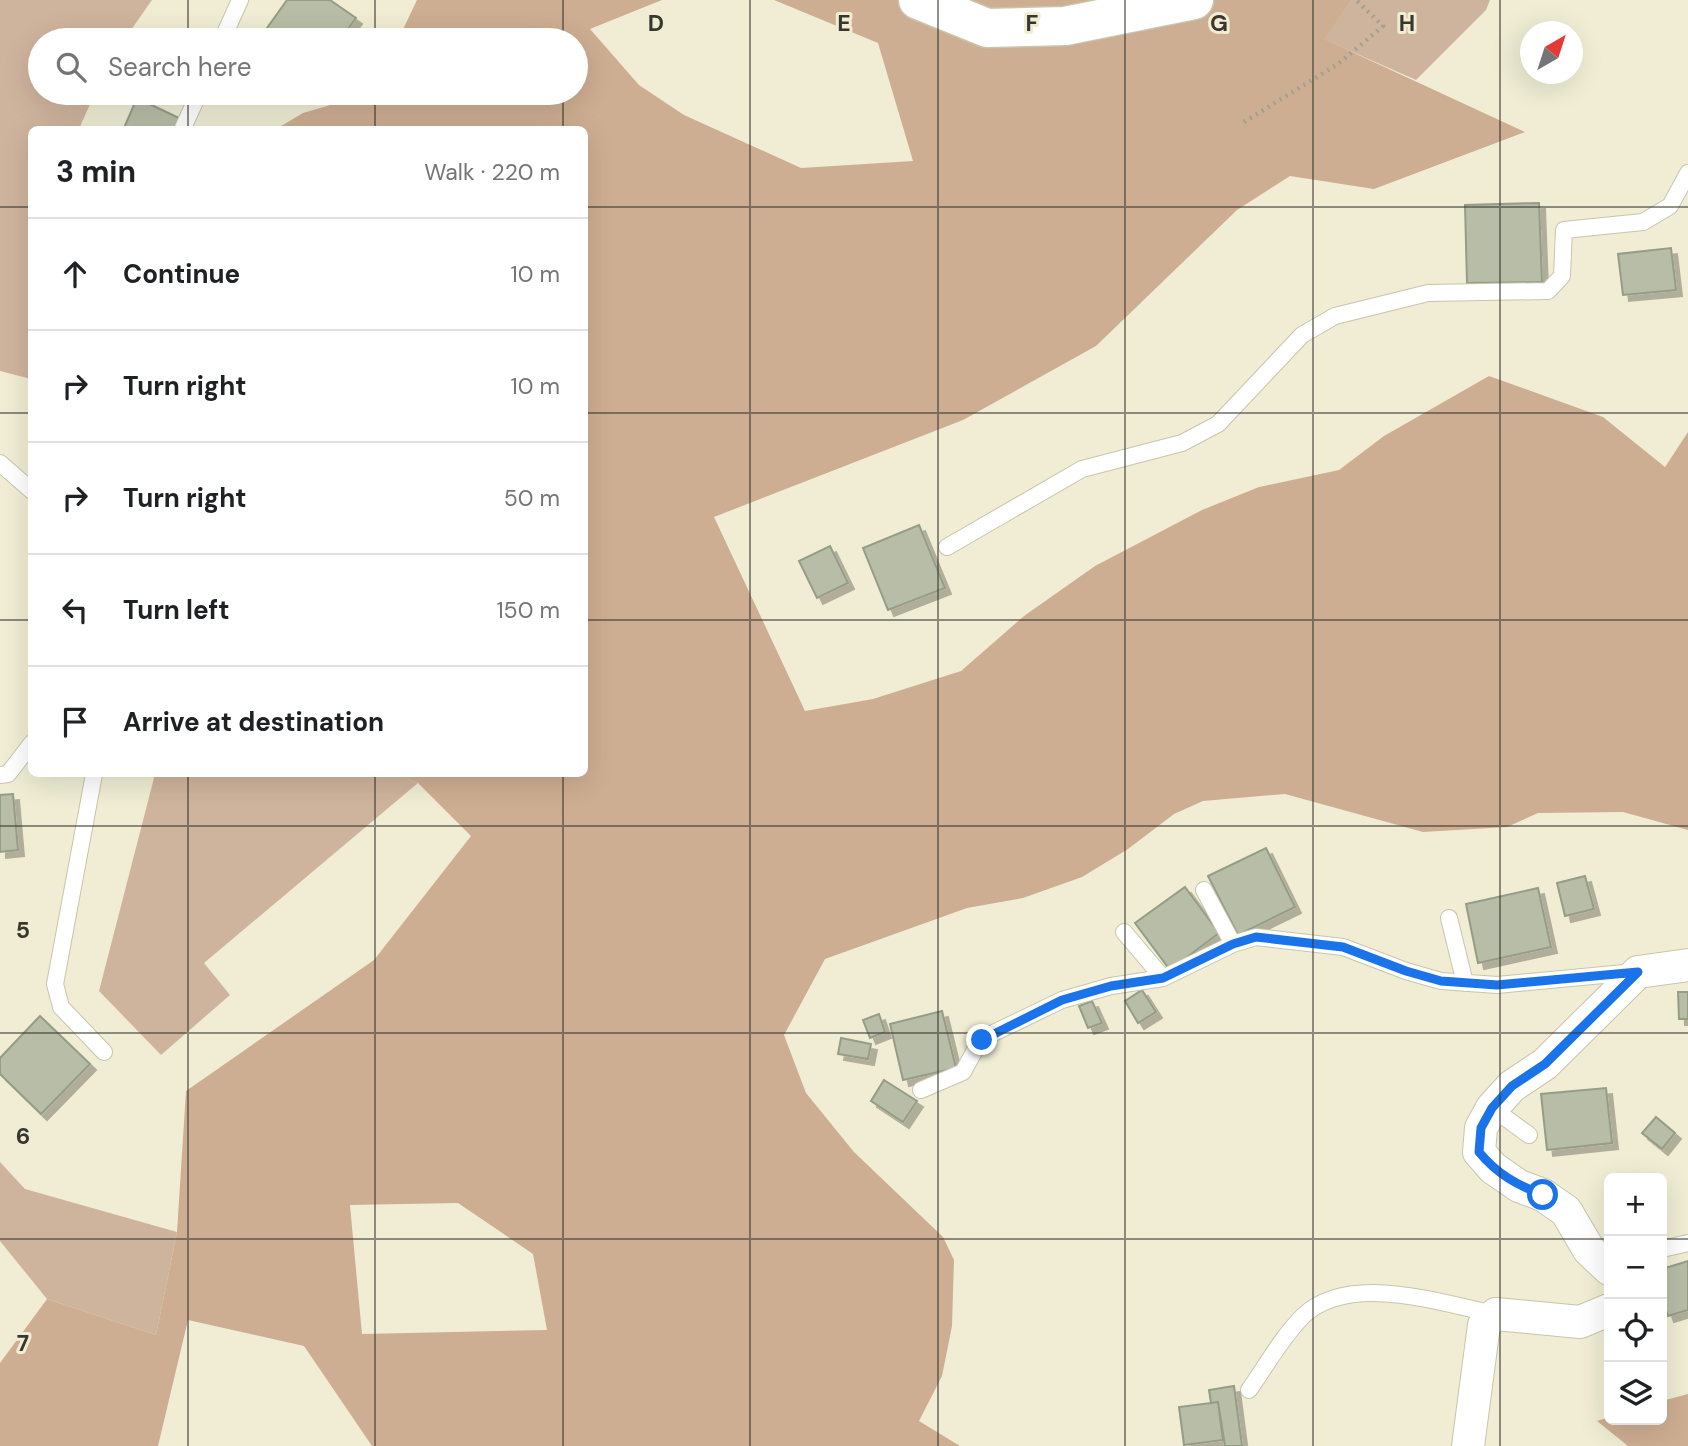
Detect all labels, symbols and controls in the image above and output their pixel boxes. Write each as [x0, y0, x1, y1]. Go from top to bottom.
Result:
text: D [648, 8, 664, 38]
text: E [837, 8, 851, 38]
text: F [1026, 8, 1039, 38]
text: G [1210, 8, 1228, 38]
text: H [1399, 8, 1415, 38]
north arrow [1520, 21, 1583, 84]
search box [28, 28, 588, 105]
icon: search [52, 48, 90, 86]
text: Search here [108, 50, 251, 84]
text: 3 min [56, 152, 136, 191]
text: Walk · 220 m [424, 157, 560, 187]
icon: ahead [56, 255, 94, 293]
text: Continue [123, 257, 240, 291]
text: 10 m [510, 259, 560, 289]
icon: right [56, 367, 94, 405]
text: Turn right [123, 369, 247, 403]
text: 10 m [510, 371, 560, 401]
icon: right [56, 479, 94, 517]
text: Turn right [123, 481, 247, 515]
text: 50 m [504, 483, 560, 513]
icon: left [56, 591, 94, 629]
text: Turn left [123, 593, 230, 627]
text: 150 m [496, 595, 560, 625]
icon: arrive [56, 703, 94, 741]
text: Arrive at destination [123, 705, 384, 739]
text: 5 [16, 915, 30, 945]
route end [966, 1024, 997, 1055]
text: 6 [16, 1121, 30, 1151]
map controls [1604, 1173, 1667, 1425]
button: + [1604, 1173, 1667, 1236]
route start [1527, 1179, 1558, 1210]
button: − [1604, 1236, 1667, 1299]
button: locate [1604, 1299, 1667, 1362]
text: 7 [17, 1328, 29, 1358]
button: layers [1604, 1362, 1667, 1425]

